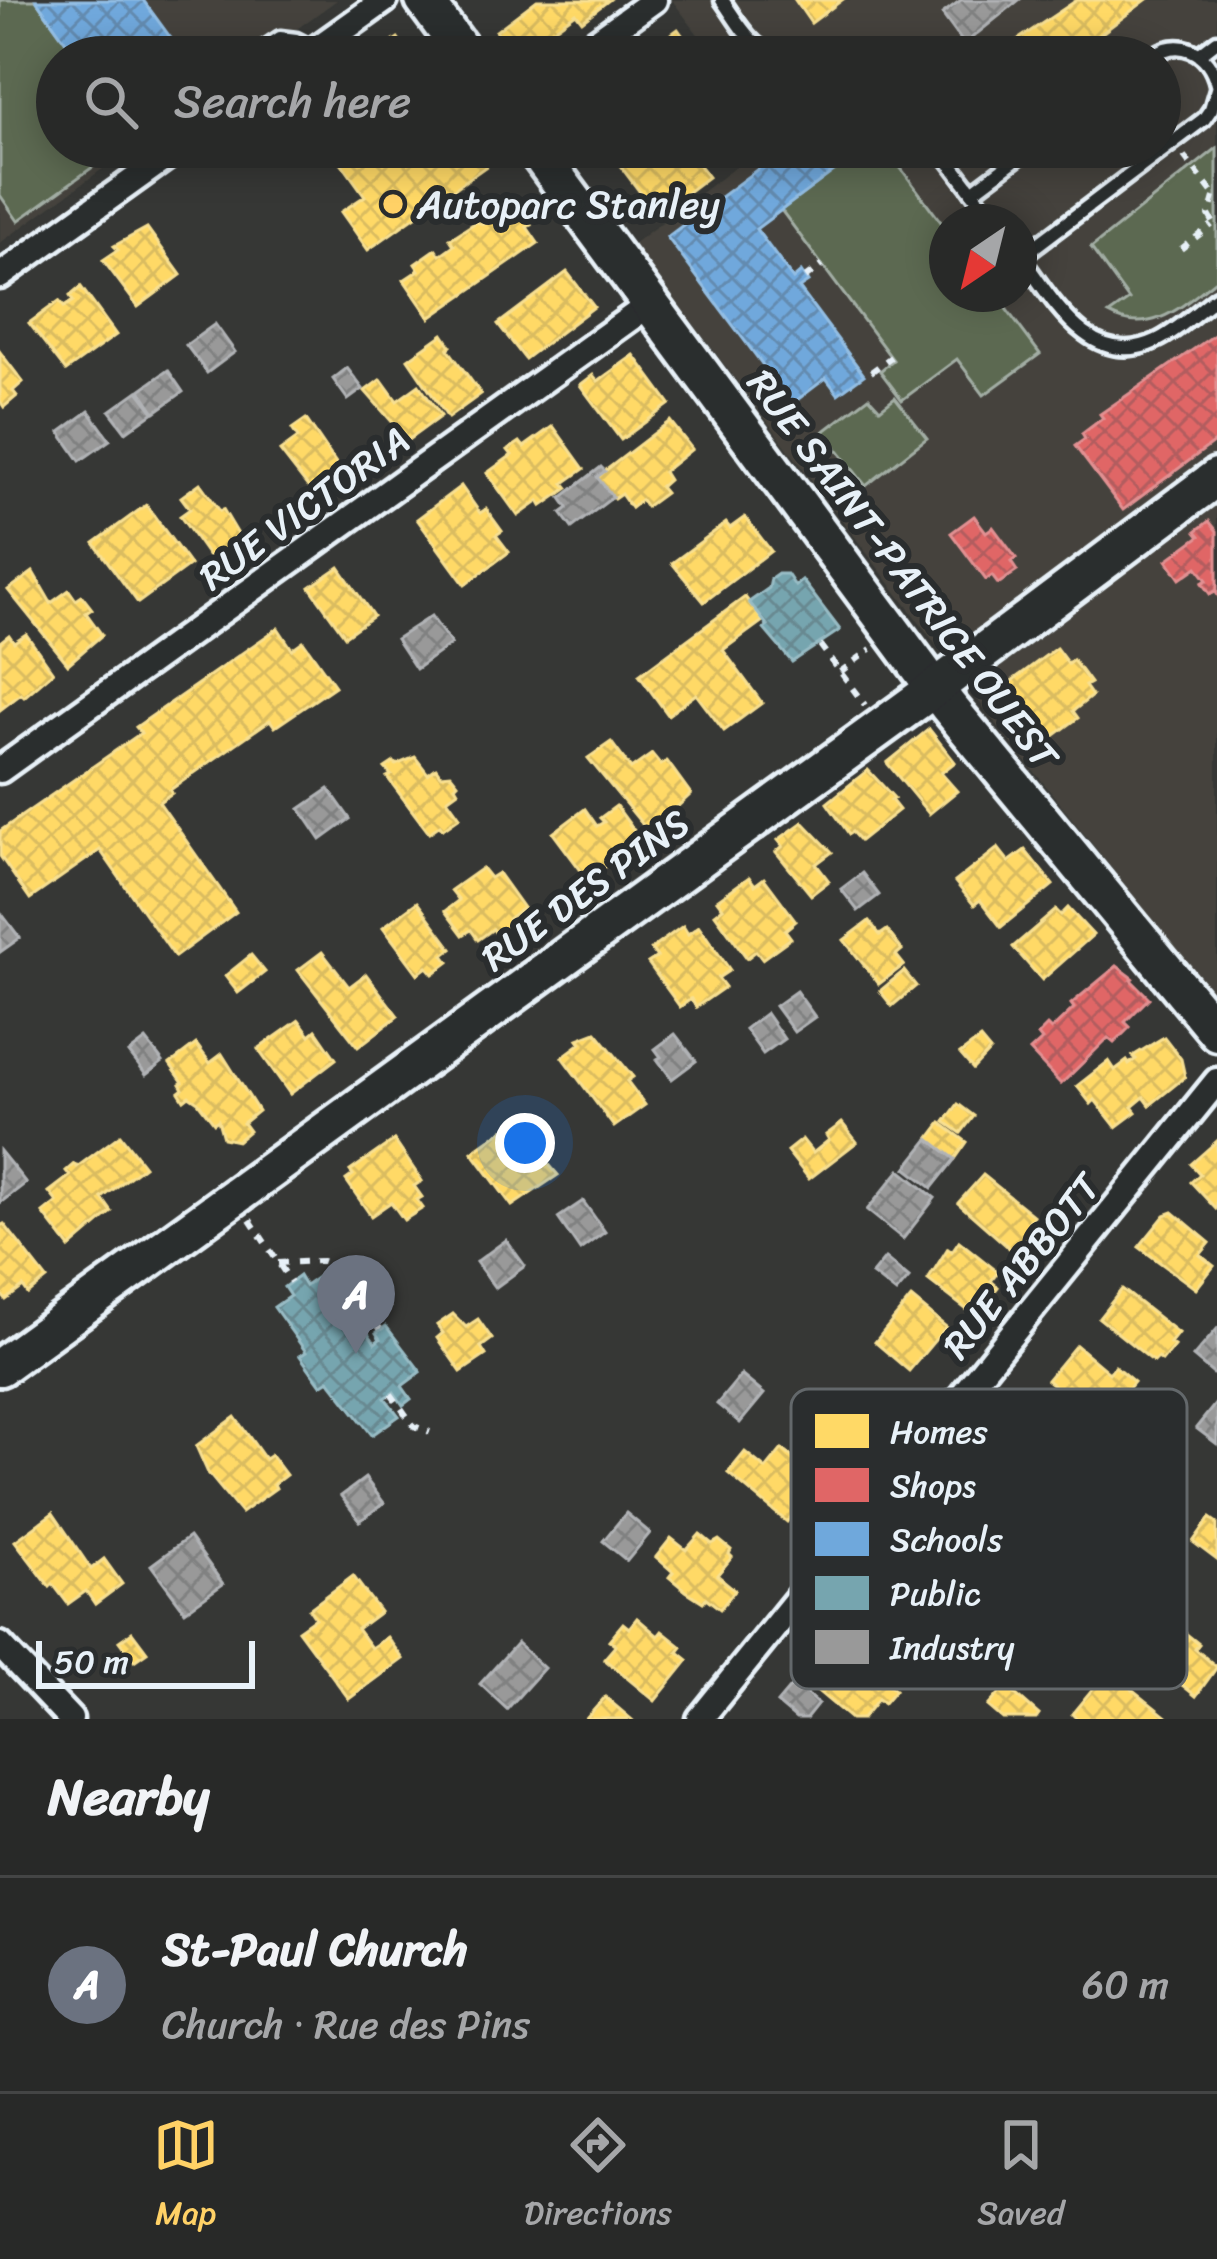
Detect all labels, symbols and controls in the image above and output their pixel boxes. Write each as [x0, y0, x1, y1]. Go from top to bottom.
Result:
search box [36, 36, 1181, 168]
text: Search here [174, 62, 411, 142]
icon: search [78, 69, 144, 135]
place label: Autoparc Stanley [416, 170, 721, 239]
marker: Autoparc Stanley [380, 191, 406, 217]
north arrow [929, 204, 1037, 312]
street label: RUE SAINT-PATRICE OUEST [729, 354, 1079, 786]
street label: RUE VICTORIA [183, 407, 425, 609]
street label: RUE DES PINS [466, 790, 704, 990]
your location [495, 1113, 555, 1173]
street label: RUE ABBOTT [924, 1155, 1120, 1375]
pin: A [317, 1255, 395, 1354]
legend [791, 1389, 1187, 1689]
text: Homes [890, 1403, 988, 1461]
text: Shops [890, 1457, 976, 1515]
text: Schools [890, 1511, 1003, 1569]
text: Public [890, 1565, 981, 1623]
text: Industry [889, 1619, 1014, 1677]
text: 50 m [54, 1633, 129, 1691]
scale bar [36, 1635, 255, 1688]
text: Nearby [48, 1752, 209, 1842]
text: St-Paul Church [162, 1910, 468, 1990]
text: A [74, 1950, 100, 2019]
text: 60 m [1082, 1950, 1169, 2019]
text: Church · Rue des Pins [162, 1990, 530, 2059]
tab: Map [153, 2112, 219, 2242]
tab: Directions [524, 2112, 672, 2242]
tab: Saved [977, 2112, 1064, 2242]

